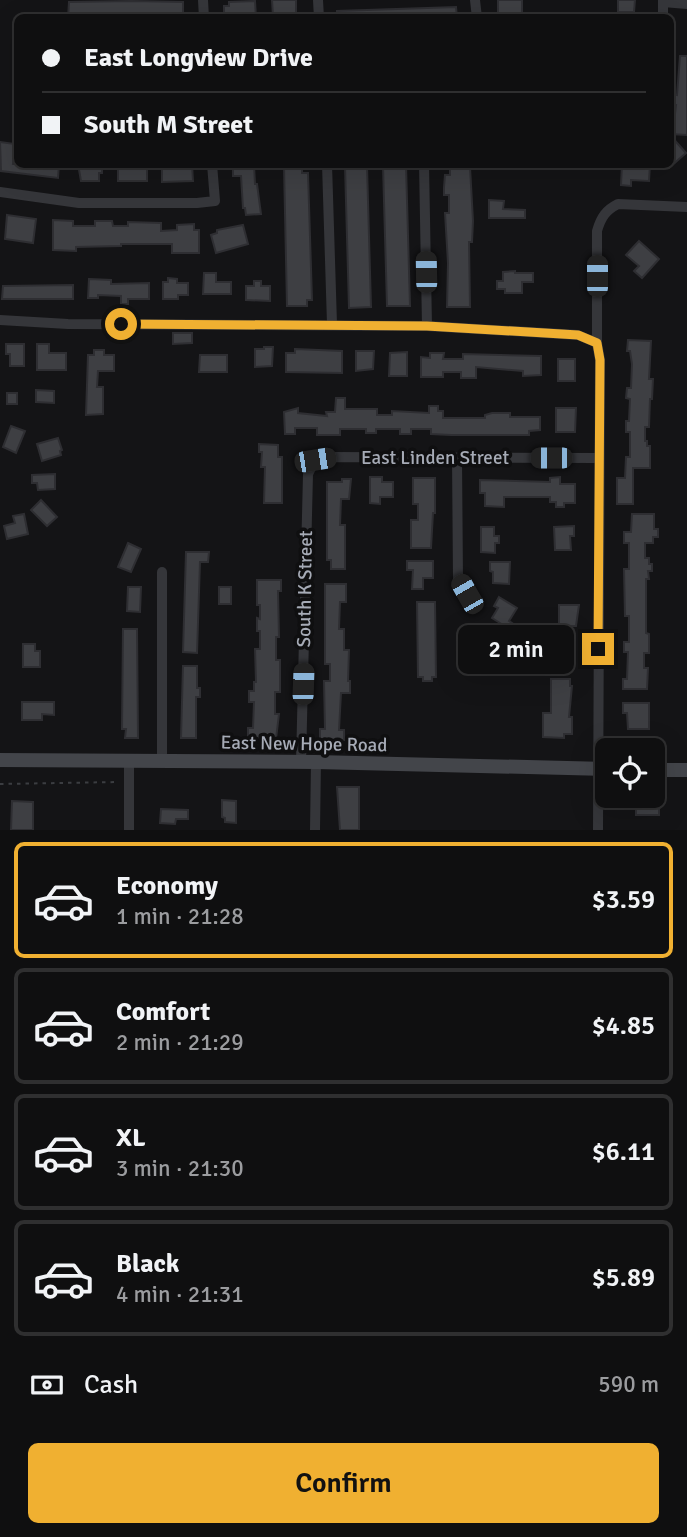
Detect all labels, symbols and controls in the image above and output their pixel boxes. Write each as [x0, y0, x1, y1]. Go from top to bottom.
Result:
text: East Longview Drive [84, 42, 313, 74]
text: South M Street [84, 109, 253, 141]
car [416, 251, 437, 293]
car [587, 255, 608, 297]
route start [105, 308, 137, 340]
car [293, 446, 338, 474]
street label: East Linden Street [361, 446, 509, 470]
car [531, 448, 573, 469]
street label: South K Street [292, 530, 318, 648]
car [448, 571, 487, 617]
callout: 2 min [458, 624, 574, 674]
route end [582, 633, 614, 665]
text: 2 min [488, 635, 544, 664]
car [292, 663, 315, 705]
street label: East New Hope Road [220, 731, 388, 757]
map controls [595, 738, 665, 808]
button: locate [595, 738, 665, 808]
icon: car [32, 869, 95, 932]
text: Economy [116, 870, 218, 902]
text: $3.59 [592, 884, 655, 916]
text: 1 min · 21:28 [116, 902, 244, 931]
icon: car [32, 995, 95, 1058]
text: Comfort [116, 996, 210, 1028]
text: $4.85 [592, 1010, 655, 1042]
text: 2 min · 21:29 [116, 1028, 244, 1057]
icon: car [32, 1121, 95, 1184]
text: XL [116, 1122, 146, 1154]
text: $6.11 [592, 1136, 655, 1168]
text: 3 min · 21:30 [116, 1154, 244, 1183]
icon: car [32, 1247, 95, 1310]
text: Black [116, 1248, 179, 1280]
text: $5.89 [592, 1262, 655, 1294]
text: 4 min · 21:31 [116, 1280, 244, 1309]
icon: cash [28, 1366, 66, 1404]
text: Cash [84, 1369, 138, 1401]
text: 590 m [598, 1370, 659, 1399]
button: Confirm [28, 1443, 659, 1523]

